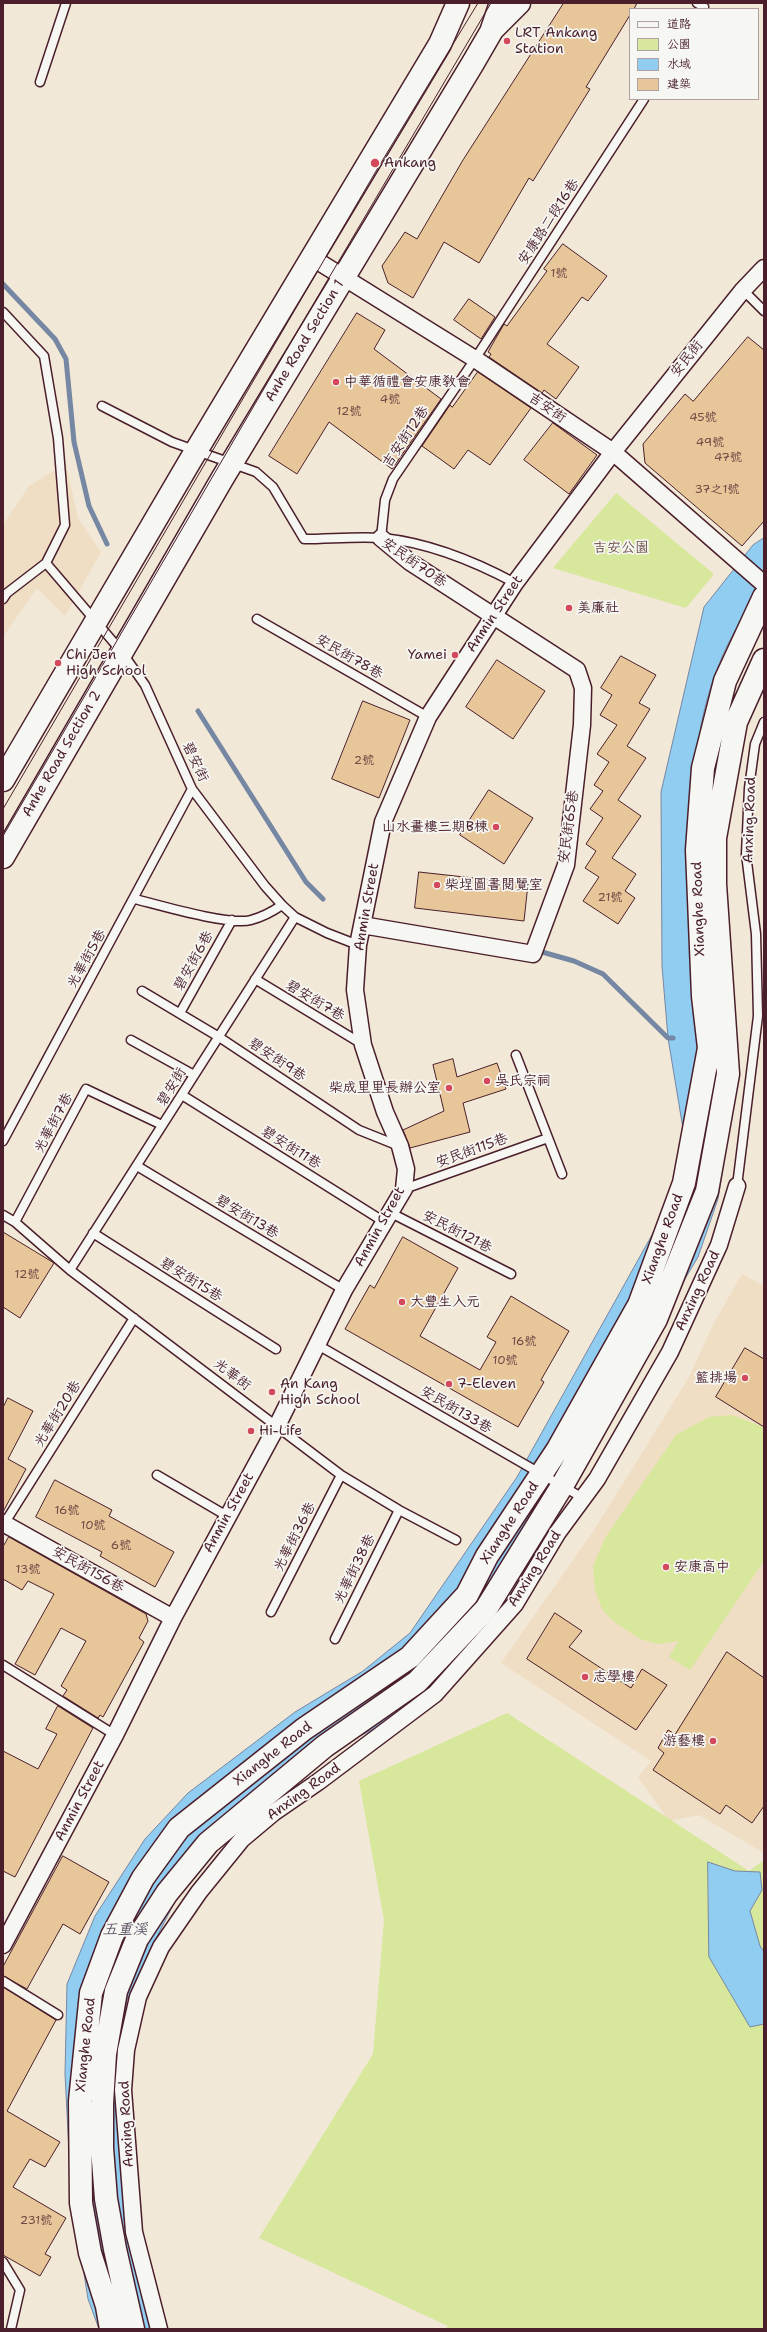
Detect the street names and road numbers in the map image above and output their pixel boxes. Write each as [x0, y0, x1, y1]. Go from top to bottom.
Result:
street label: 安康路二段16巷 [515, 176, 583, 268]
street label: Anhe Road Section 1 [262, 277, 348, 405]
street label: 安民街 [667, 337, 707, 381]
street label: 吉安街 [525, 389, 569, 427]
street label: 吉安街12巷 [379, 403, 433, 471]
street label: 安民街70巷 [378, 535, 450, 591]
street label: Anmin Street [463, 572, 527, 656]
street label: 安民街78巷 [312, 631, 386, 683]
street label: Anhe Road Section 2 [19, 688, 105, 820]
street label: 碧安街 [179, 739, 211, 785]
street label: Anxing Road [740, 776, 760, 864]
street label: 安民街65巷 [556, 789, 582, 865]
street label: Xianghe Road [689, 861, 709, 957]
street label: Anmin Street [351, 862, 383, 952]
street label: 光華街5巷 [64, 927, 110, 991]
street label: 碧安街6巷 [171, 928, 217, 994]
street label: 碧安街7巷 [282, 977, 348, 1025]
street label: 碧安街9巷 [245, 1035, 309, 1085]
street label: 碧安街 [154, 1065, 190, 1109]
street label: 光華街7巷 [31, 1090, 77, 1156]
street label: 碧安街11巷 [258, 1123, 324, 1173]
street label: 安民街115巷 [434, 1130, 510, 1172]
street label: Anmin Street [351, 1184, 409, 1270]
street label: 碧安街13巷 [212, 1192, 282, 1242]
street label: Xianghe Road [639, 1192, 687, 1286]
street label: 安民街121巷 [419, 1207, 495, 1257]
street label: Anxing Road [672, 1248, 724, 1334]
street label: 碧安街15巷 [157, 1254, 225, 1306]
street label: 光華街 [210, 1356, 254, 1394]
street label: 光華街20巷 [31, 1378, 85, 1450]
street label: 安民街133巷 [417, 1383, 495, 1437]
street label: Anmin Street [200, 1470, 258, 1556]
street label: Xianghe Road [477, 1479, 543, 1567]
street label: 光華街36巷 [270, 1500, 320, 1574]
street label: Anxing Road [505, 1528, 565, 1610]
street label: 光華街38巷 [331, 1532, 379, 1606]
street label: 安民街156巷 [49, 1543, 127, 1597]
street label: Xianghe Road [230, 1718, 316, 1790]
street label: Anmin Street [52, 1758, 108, 1844]
street label: Anxing Road [264, 1760, 344, 1824]
street label: Xianghe Road [73, 1997, 99, 2093]
street label: Anxing Road [116, 2080, 138, 2168]

